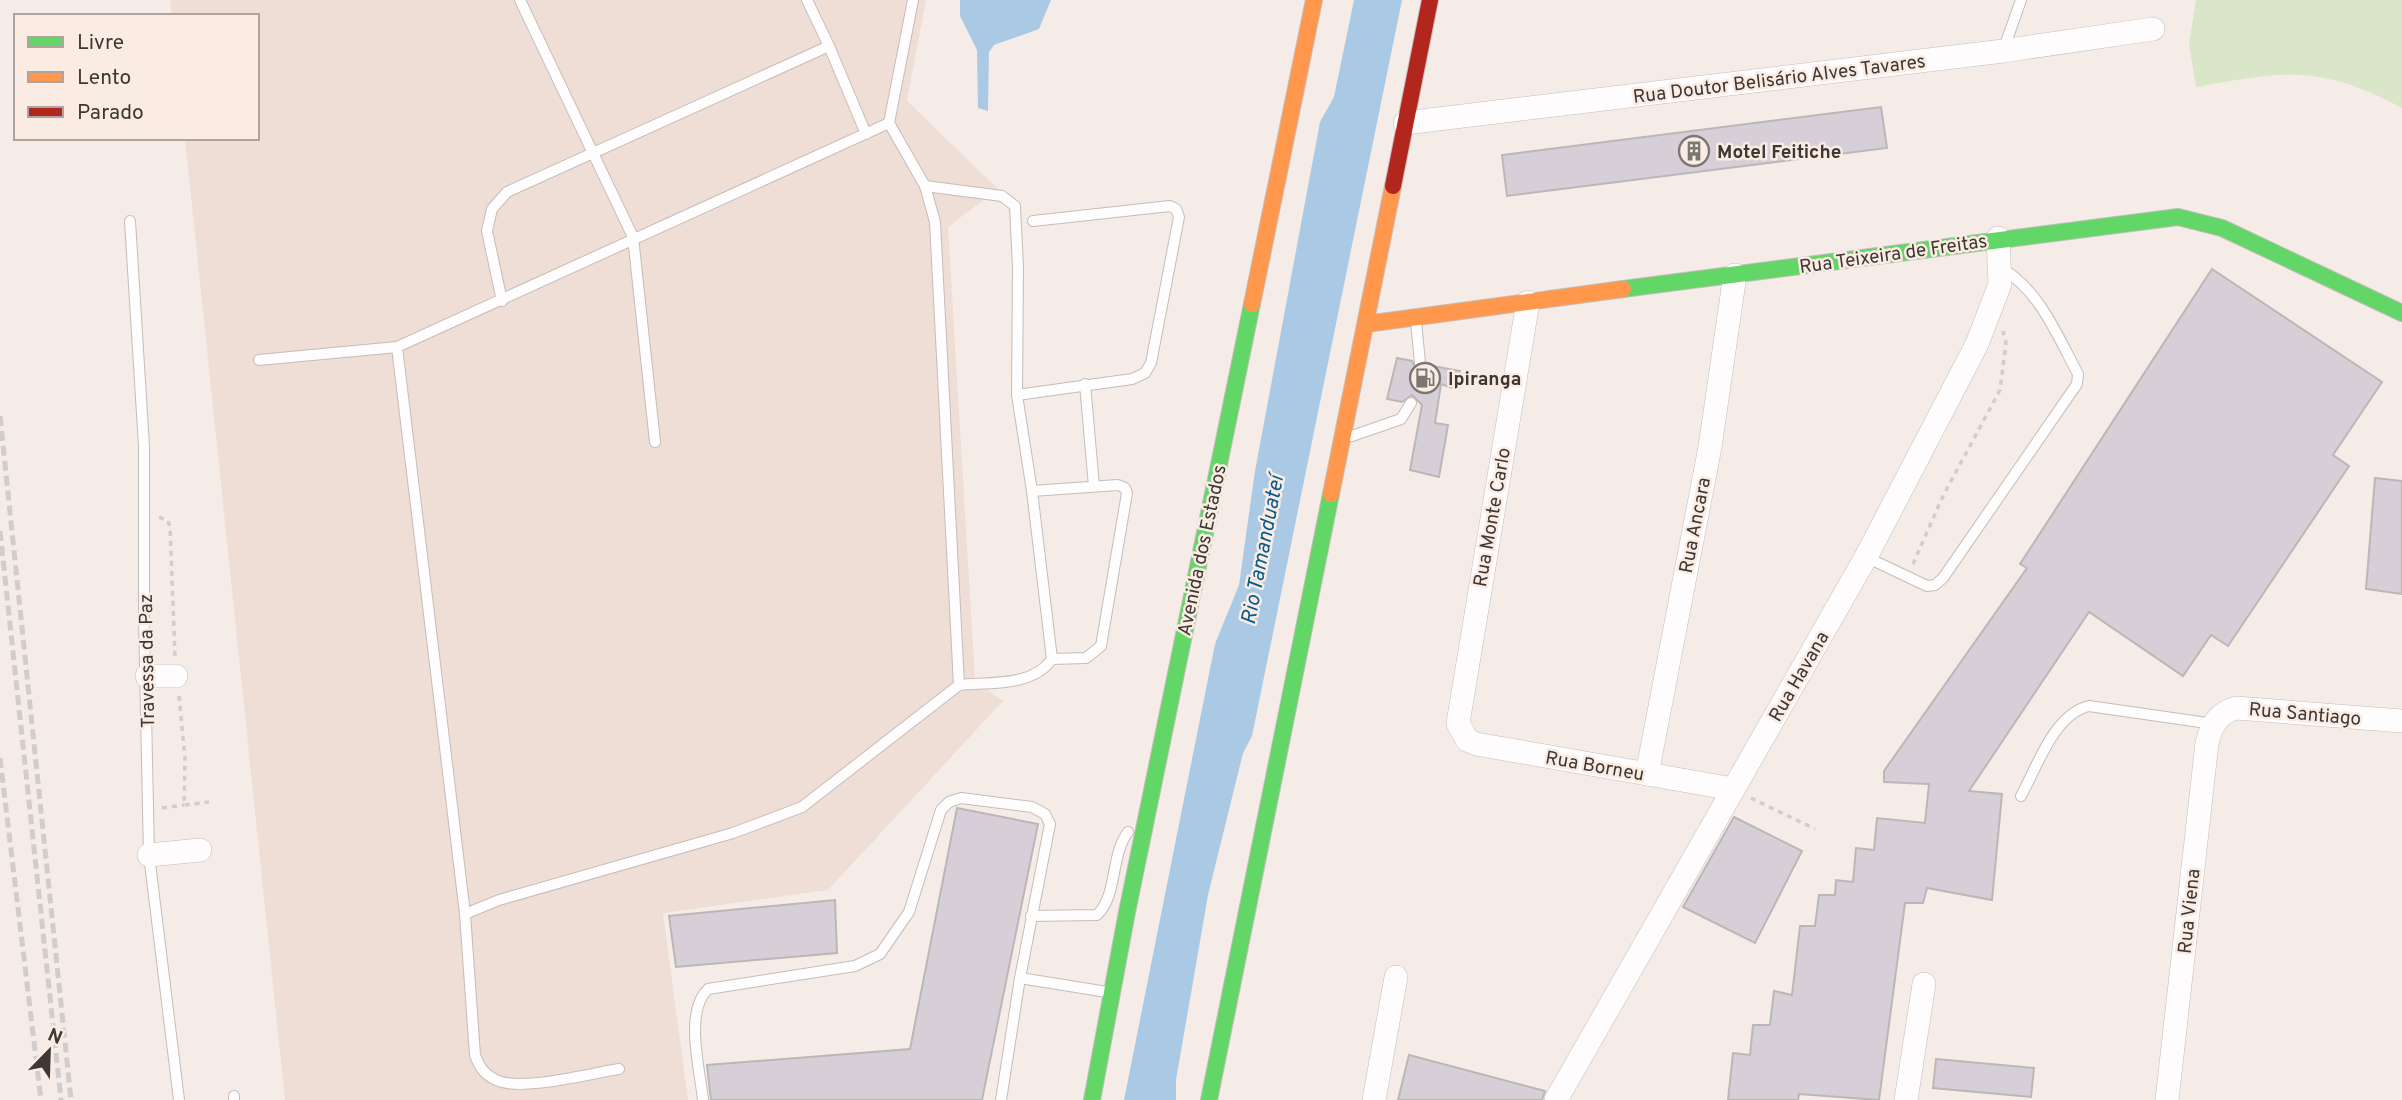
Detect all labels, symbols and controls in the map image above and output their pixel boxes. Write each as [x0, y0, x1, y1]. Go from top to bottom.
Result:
legend [14, 14, 259, 140]
text: Livre [77, 30, 124, 57]
street label: Rua Doutor Belisário Alves Tavares [1632, 50, 1927, 110]
text: Lento [77, 65, 131, 92]
text: Parado [77, 100, 144, 127]
building icon: Motel Feitiche [1677, 134, 1711, 168]
place label: Motel Feitiche [1717, 141, 1841, 165]
street label: Rua Teixeira de Freitas [1798, 230, 1989, 280]
fuel station icon: Ipiranga [1408, 361, 1442, 395]
place label: Ipiranga [1448, 368, 1521, 392]
street label: Rua Monte Carlo [1469, 446, 1517, 589]
street label: Avenida dos Estados [1173, 463, 1233, 638]
water label: Rio Tamanduateí [1236, 469, 1292, 627]
street label: Rua Ancara [1675, 475, 1717, 575]
street label: Travessa da Paz [135, 594, 161, 728]
street label: Rua Havana [1764, 627, 1835, 727]
street label: Rua Santiago [2248, 698, 2362, 732]
street label: Rua Borneu [1543, 746, 1646, 787]
street label: Rua Viena [2174, 868, 2206, 955]
north arrow [14, 1016, 84, 1086]
text: N [44, 1023, 66, 1051]

